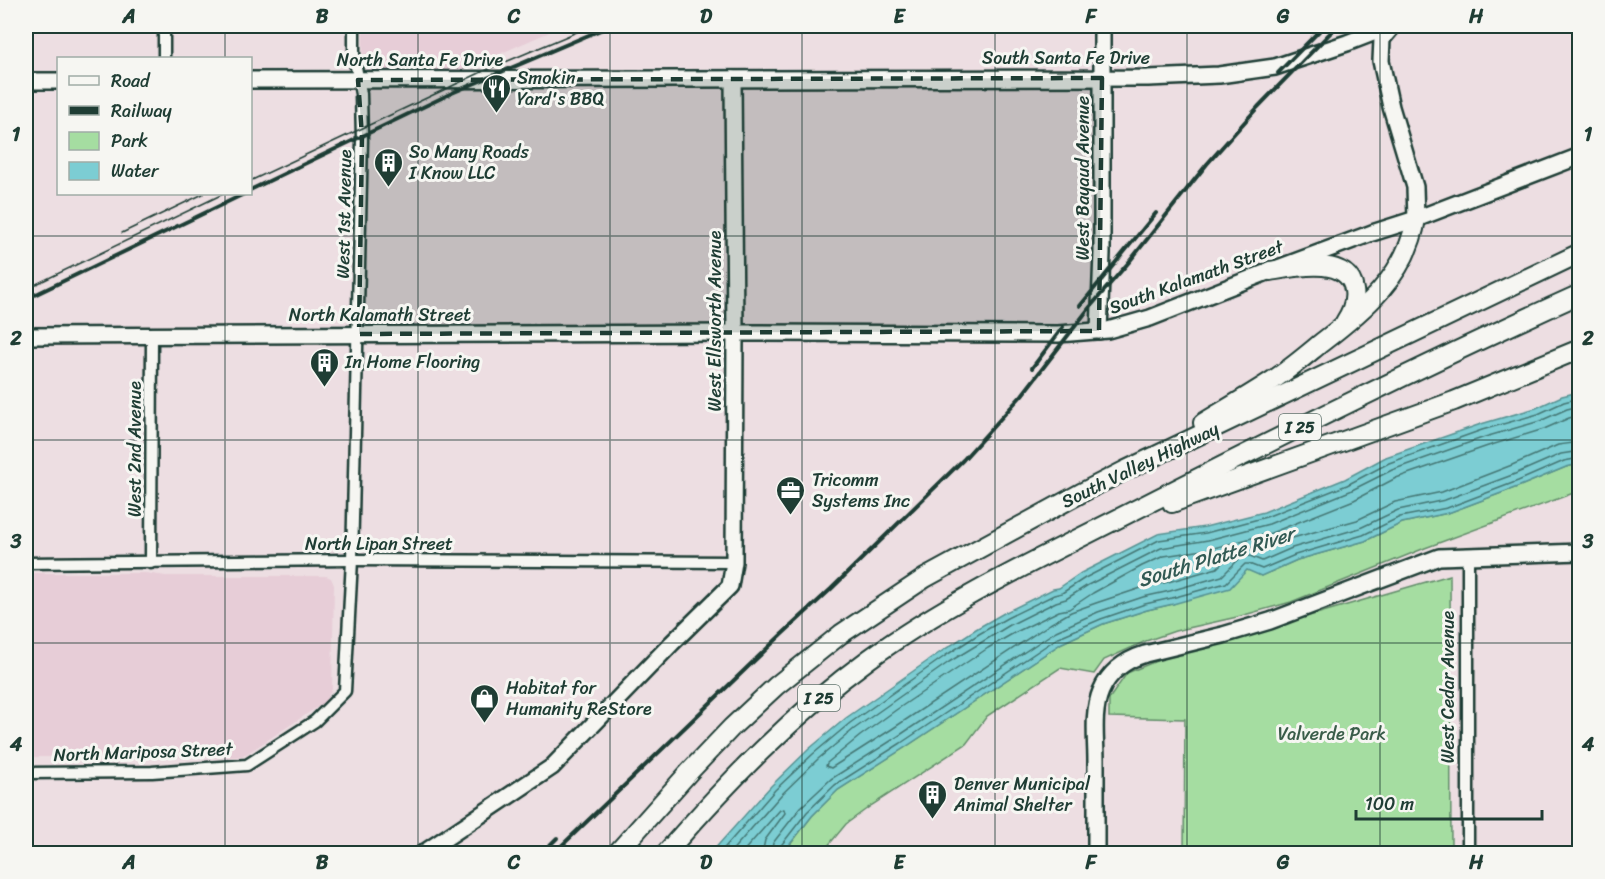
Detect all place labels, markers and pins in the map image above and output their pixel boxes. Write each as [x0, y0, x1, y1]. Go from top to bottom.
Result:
place label: Smokin Yard's BBQ [517, 62, 605, 115]
restaurant icon: Smokin Yard's BBQ [480, 72, 512, 114]
place label: So Many Roads I Know LLC [408, 136, 529, 189]
building icon: So Many Roads I Know LLC [372, 146, 404, 188]
building icon: In Home Flooring [308, 346, 340, 388]
place label: In Home Flooring [344, 346, 480, 378]
place label: Tricomm Systems Inc [812, 464, 910, 517]
office icon: Tricomm Systems Inc [775, 474, 807, 516]
place label: Habitat for Humanity ReStore [506, 672, 652, 725]
shop icon: Habitat for Humanity ReStore [469, 682, 501, 724]
place label: Denver Municipal Animal Shelter [953, 768, 1091, 821]
building icon: Denver Municipal Animal Shelter [917, 778, 949, 820]

